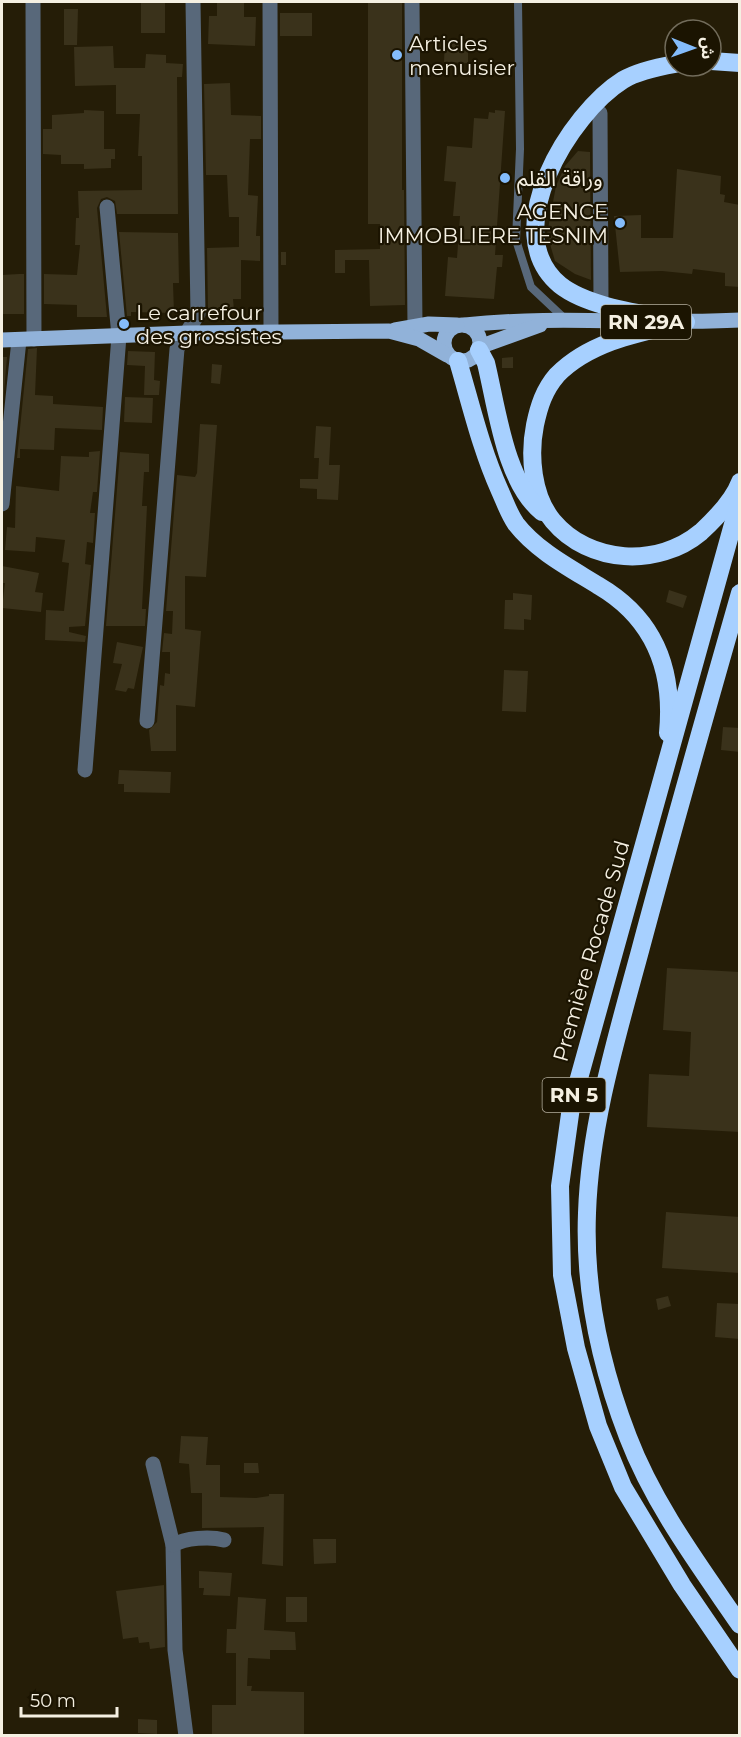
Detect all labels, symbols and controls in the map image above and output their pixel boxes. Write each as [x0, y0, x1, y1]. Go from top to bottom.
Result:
north arrow [663, 18, 723, 78]
place label: Articles menuisier [409, 31, 515, 80]
text: ش [698, 37, 717, 59]
marker: Articles menuisier [390, 48, 404, 62]
place label: وراقة القلم [517, 166, 603, 194]
marker: وراقة القلم [498, 171, 512, 185]
place label: AGENCE IMMOBLIERE TESNIM [378, 199, 608, 248]
marker: AGENCE IMMOBLIERE TESNIM [613, 216, 627, 230]
place label: Le carrefour des grossistes [136, 300, 282, 349]
road number: RN 29A [601, 305, 691, 339]
marker: Le carrefour des grossistes [117, 317, 131, 331]
street label: Première Rocade Sud [547, 838, 635, 1064]
road number: RN 5 [542, 1078, 606, 1112]
scale bar [21, 1680, 117, 1718]
text: 50 m [30, 1690, 76, 1712]

